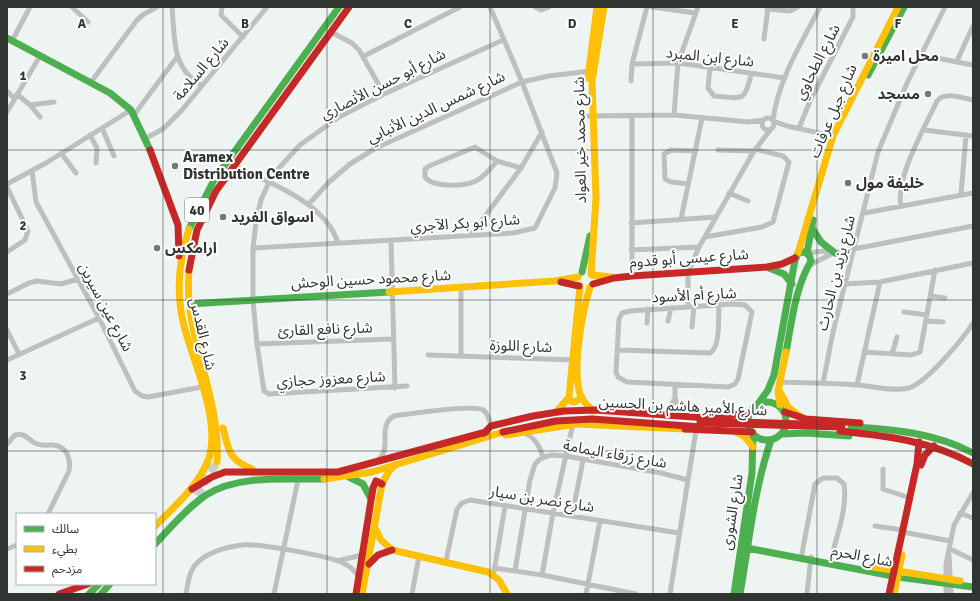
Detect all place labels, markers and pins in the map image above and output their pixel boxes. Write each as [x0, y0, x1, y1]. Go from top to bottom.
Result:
place label: محل اميرة [873, 47, 939, 65]
marker: محل اميرة [860, 51, 870, 61]
place label: مسجد [878, 85, 920, 103]
marker: مسجد [923, 89, 933, 99]
place label: Aramex Distribution Centre [183, 148, 310, 183]
marker: Aramex Distribution Centre [170, 161, 180, 171]
place label: خليفة مول [856, 174, 925, 192]
marker: خليفة مول [843, 178, 853, 188]
place label: اسواق الفريد [231, 208, 314, 226]
marker: اسواق الفريد [218, 212, 228, 222]
place label: ارامكس [165, 239, 217, 257]
marker: ارامكس [152, 243, 162, 253]

